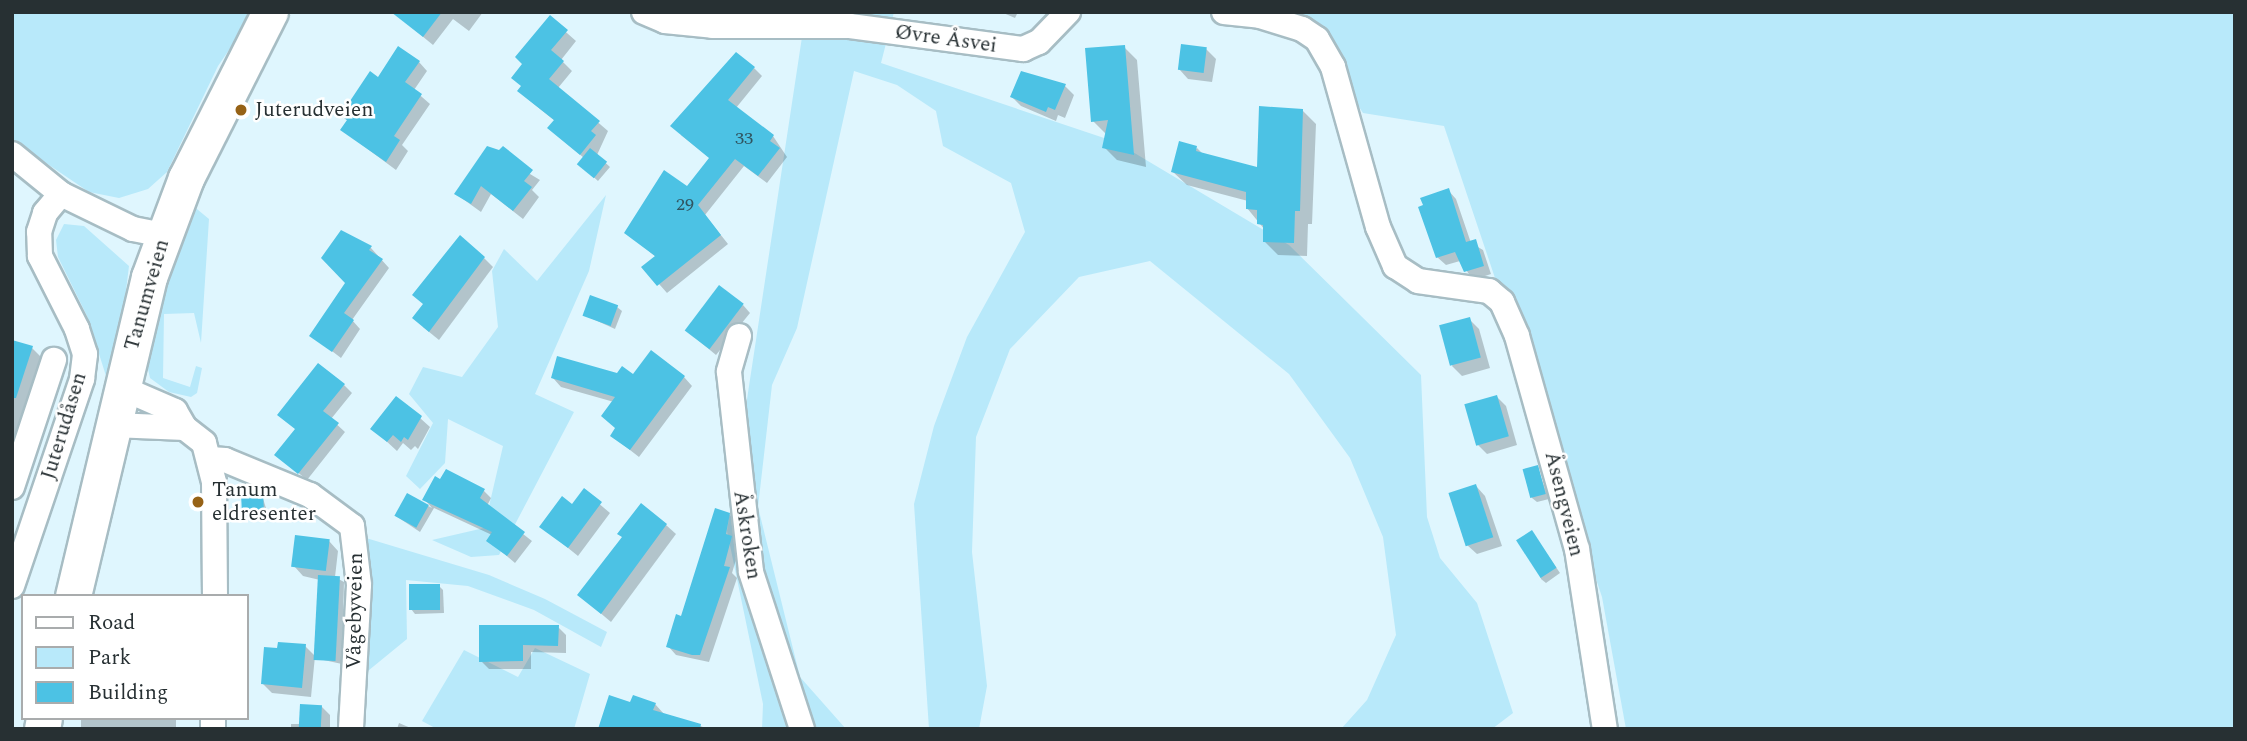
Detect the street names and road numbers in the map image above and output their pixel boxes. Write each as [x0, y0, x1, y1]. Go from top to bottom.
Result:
street label: Øvre Åsvei [893, 19, 999, 59]
street label: Tanumveien [119, 236, 175, 354]
street label: Juterudåsen [36, 369, 92, 483]
street label: Åsengveien [1539, 449, 1589, 559]
street label: Åskroken [728, 489, 766, 581]
street label: Vågebyveien [341, 552, 369, 670]

